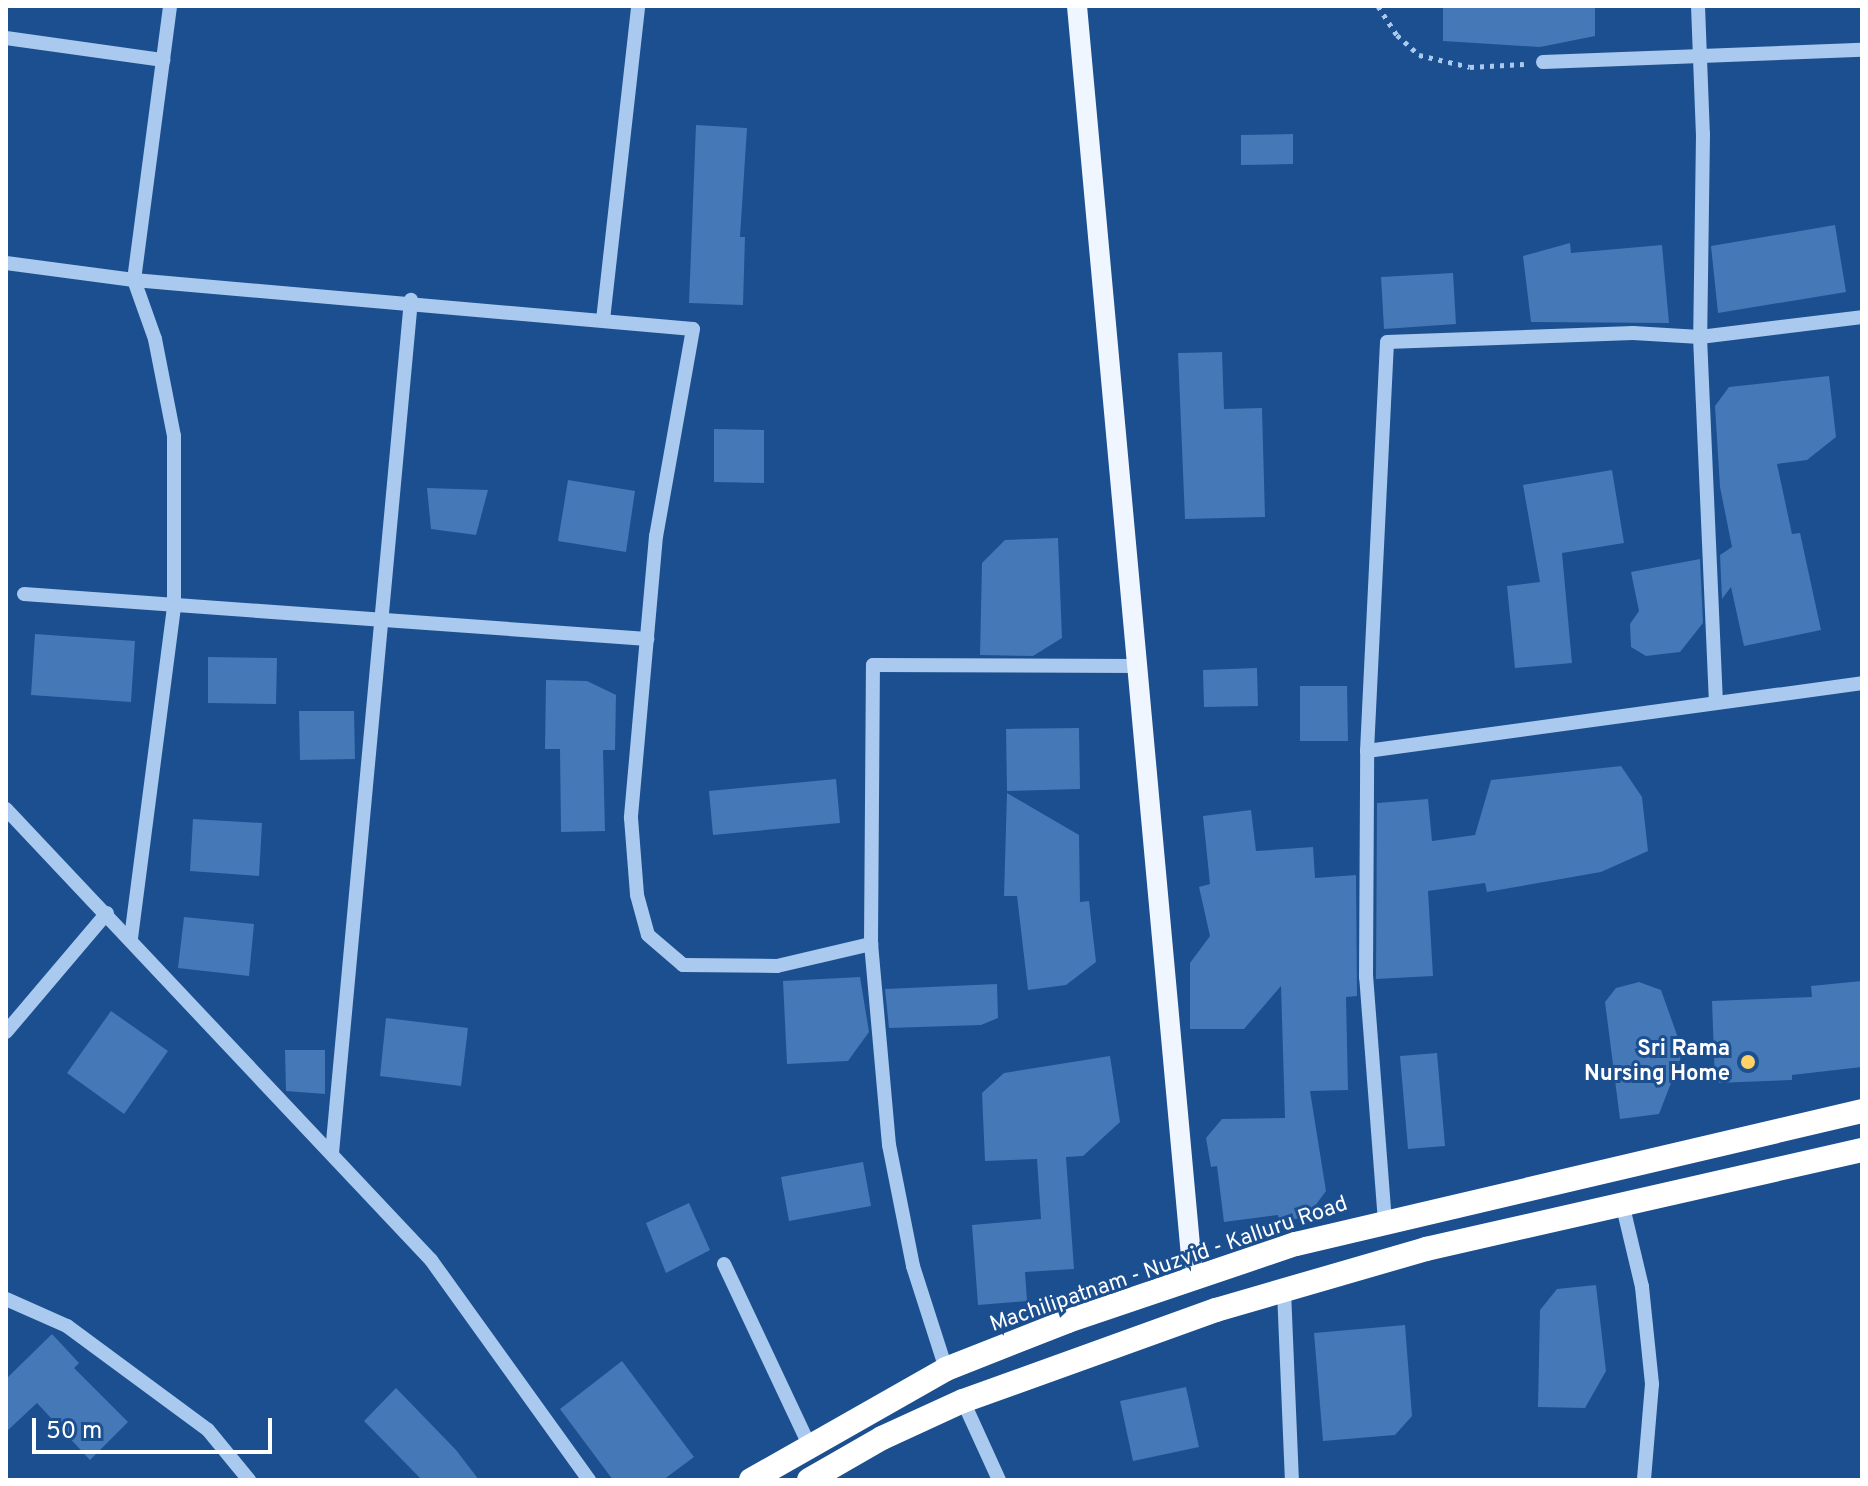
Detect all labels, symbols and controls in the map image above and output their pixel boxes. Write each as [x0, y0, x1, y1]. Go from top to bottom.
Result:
place label: Sri Rama Nursing Home [1584, 1036, 1730, 1088]
marker: Sri Rama Nursing Home [1737, 1051, 1759, 1073]
street label: Machilipatnam - Nuzvid - Kalluru Road [987, 1191, 1351, 1339]
scale bar [36, 1402, 276, 1452]
text: 50 m [46, 1417, 102, 1447]

